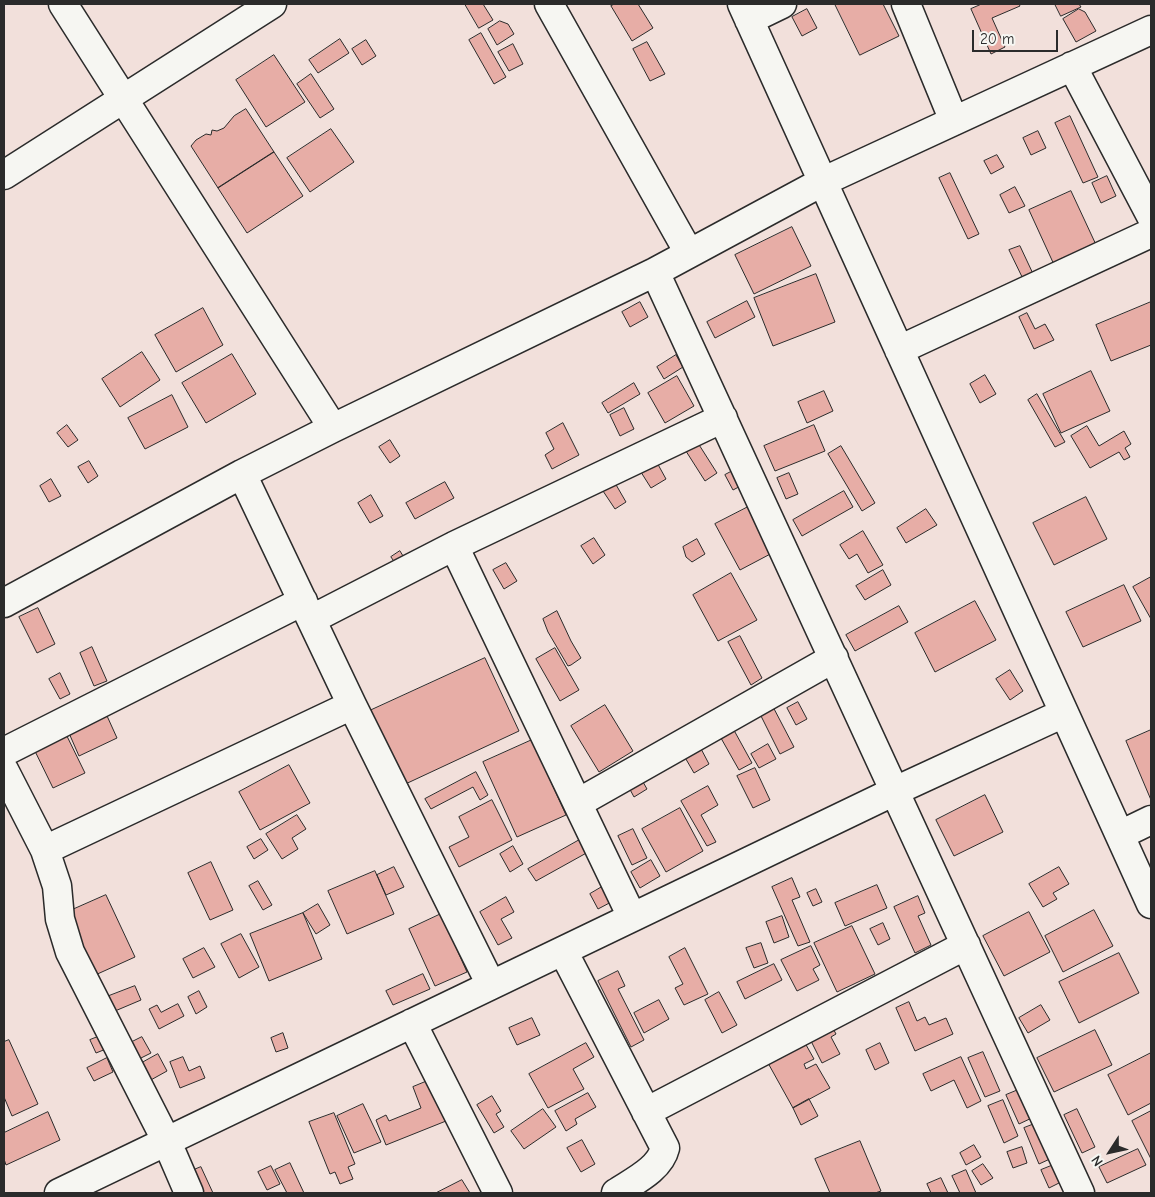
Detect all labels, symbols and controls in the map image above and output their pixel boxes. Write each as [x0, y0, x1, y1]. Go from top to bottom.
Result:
scale bar [975, 20, 1061, 52]
text: 20 m [980, 30, 1014, 48]
north arrow [1085, 1127, 1135, 1177]
text: N [1088, 1152, 1107, 1170]

